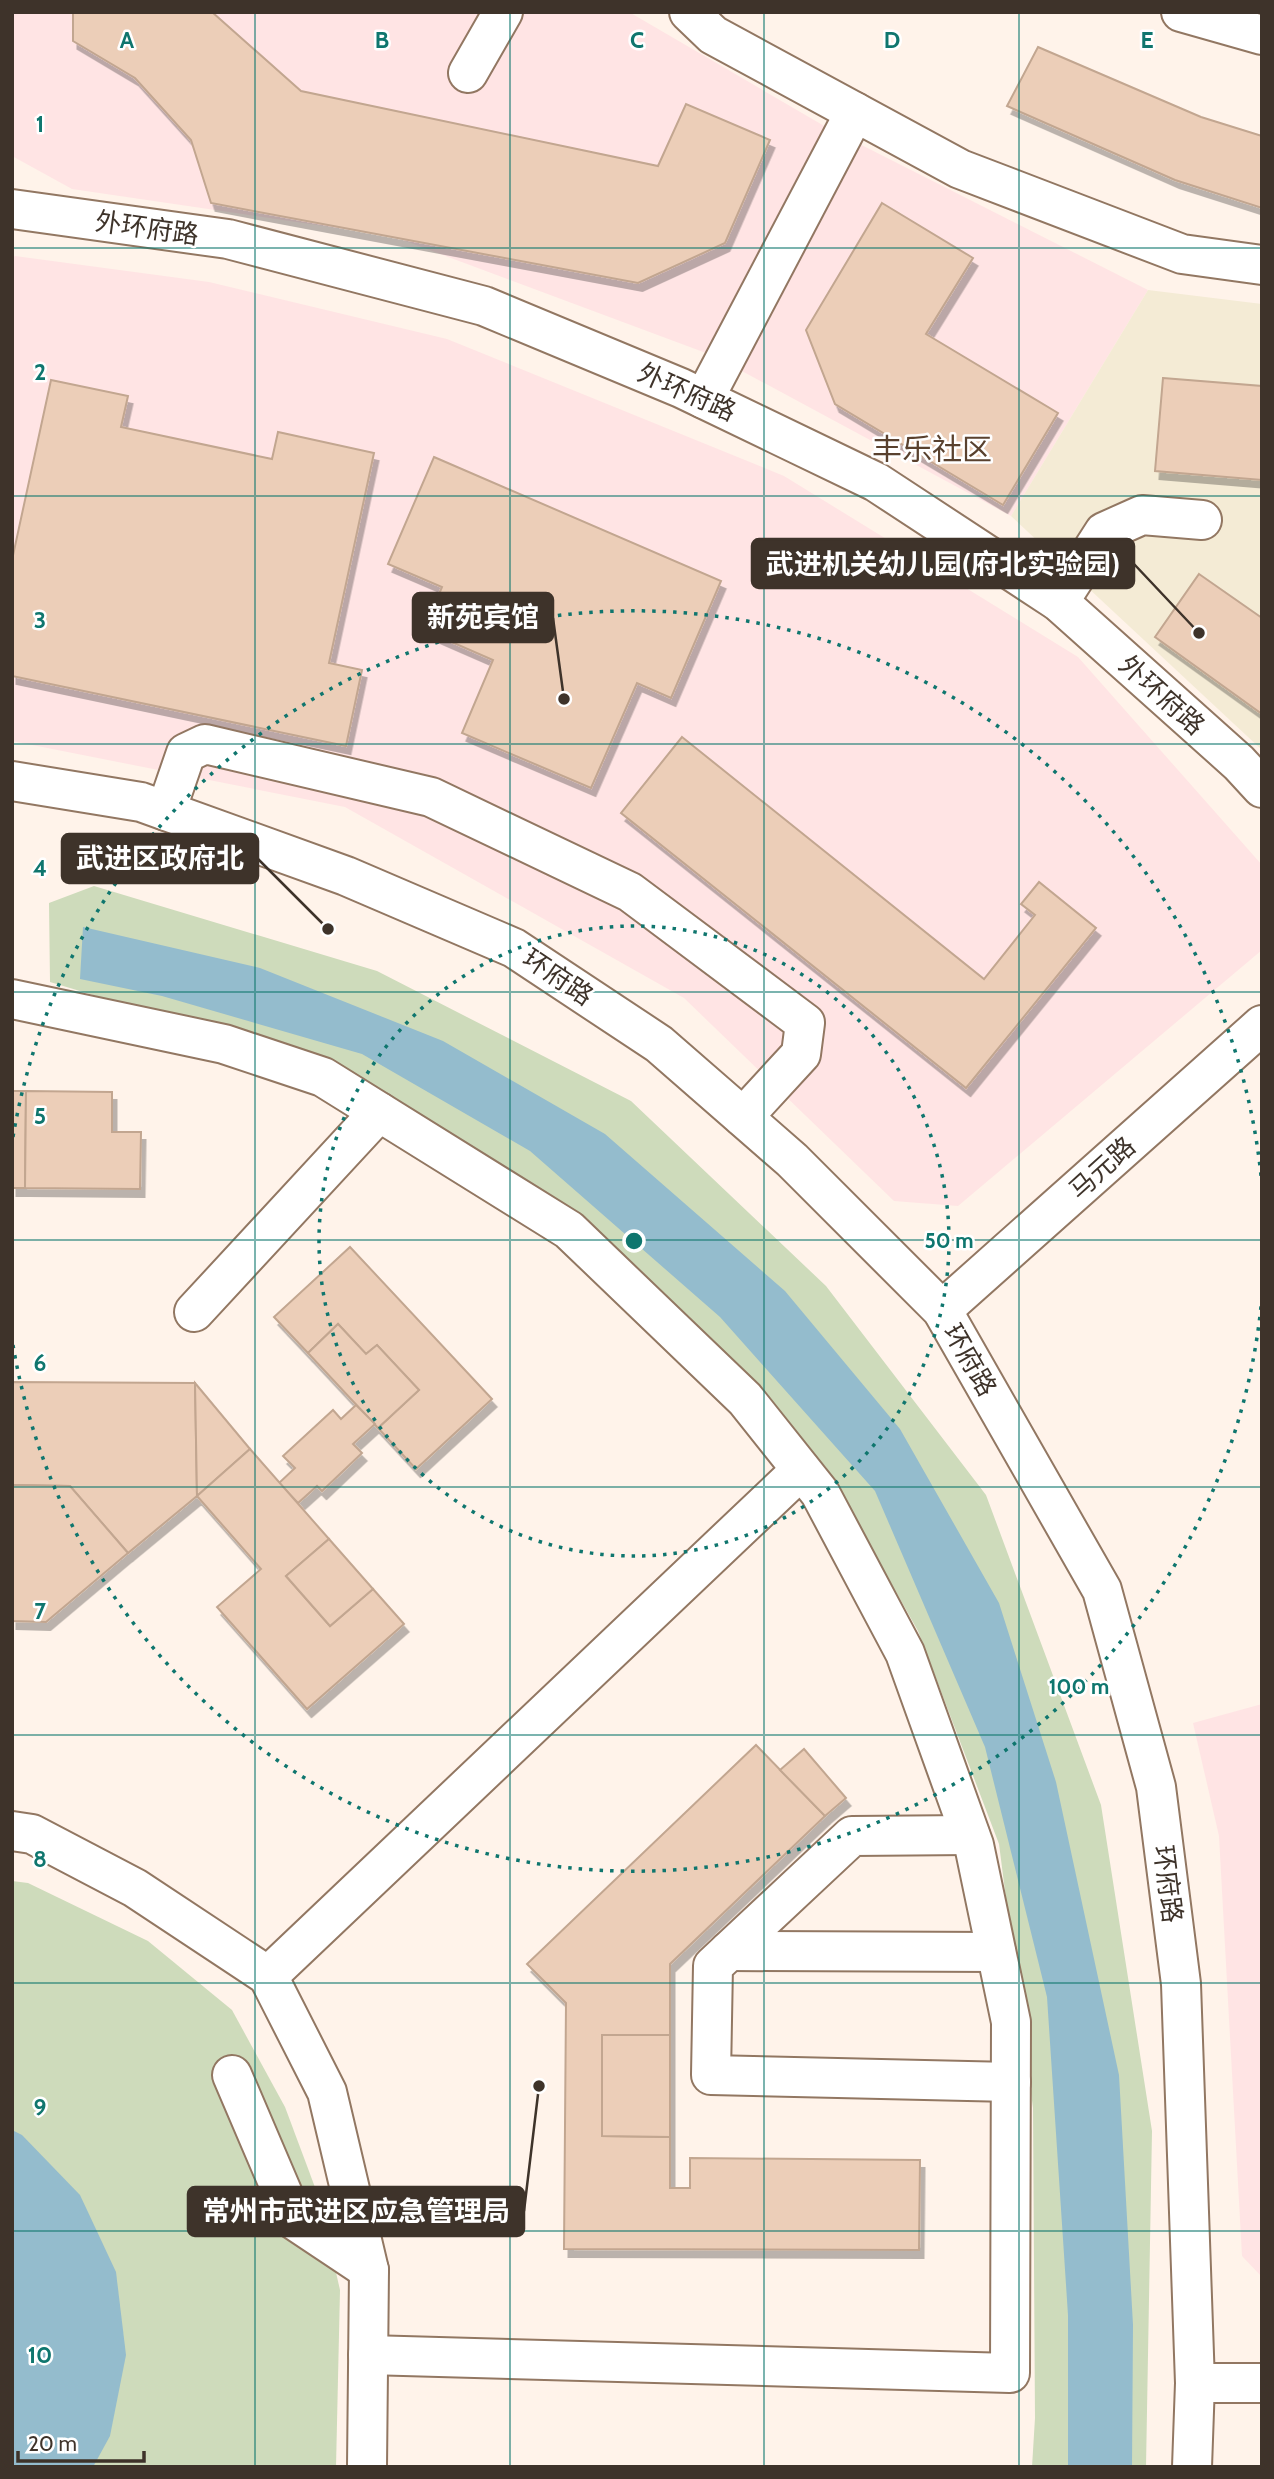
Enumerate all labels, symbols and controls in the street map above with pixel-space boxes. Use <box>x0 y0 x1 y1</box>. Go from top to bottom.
text: A <box>120 26 135 54</box>
text: B <box>375 26 389 54</box>
text: C <box>630 26 644 54</box>
text: D <box>884 26 900 54</box>
text: E <box>1140 26 1154 54</box>
text: 1 <box>36 110 44 138</box>
street label: 外环府路 <box>93 205 201 251</box>
street label: 外环府路 <box>633 356 741 428</box>
text: 2 <box>34 358 46 386</box>
district label: 丰乐社区 <box>872 431 992 468</box>
callout: 武进机关幼儿园(府北实验园) <box>752 539 1134 588</box>
text: 武进机关幼儿园(府北实验园) <box>766 547 1120 581</box>
callout: 新苑宾馆 <box>413 593 553 642</box>
text: 新苑宾馆 <box>427 600 539 634</box>
text: 3 <box>34 606 46 634</box>
street label: 外环府路 <box>1113 648 1211 742</box>
callout: 武进区政府北 <box>62 834 258 883</box>
text: 武进区政府北 <box>76 841 244 875</box>
text: 4 <box>33 854 47 882</box>
street label: 环府路 <box>517 942 599 1012</box>
text: 5 <box>34 1102 46 1130</box>
street label: 马元路 <box>1062 1130 1142 1206</box>
text: 50 m <box>924 1228 974 1253</box>
centre of rings <box>622 1229 646 1253</box>
street label: 环府路 <box>937 1318 1003 1402</box>
text: 6 <box>34 1349 46 1377</box>
text: 7 <box>34 1597 46 1625</box>
text: 100 m <box>1049 1674 1109 1699</box>
street label: 环府路 <box>1147 1843 1189 1925</box>
text: 8 <box>33 1845 47 1873</box>
text: 9 <box>34 2093 46 2121</box>
callout: 常州市武进区应急管理局 <box>188 2187 524 2236</box>
text: 常州市武进区应急管理局 <box>202 2194 510 2228</box>
text: 10 <box>28 2341 52 2369</box>
scale bar <box>18 2420 144 2464</box>
text: 20 m <box>28 2431 77 2456</box>

